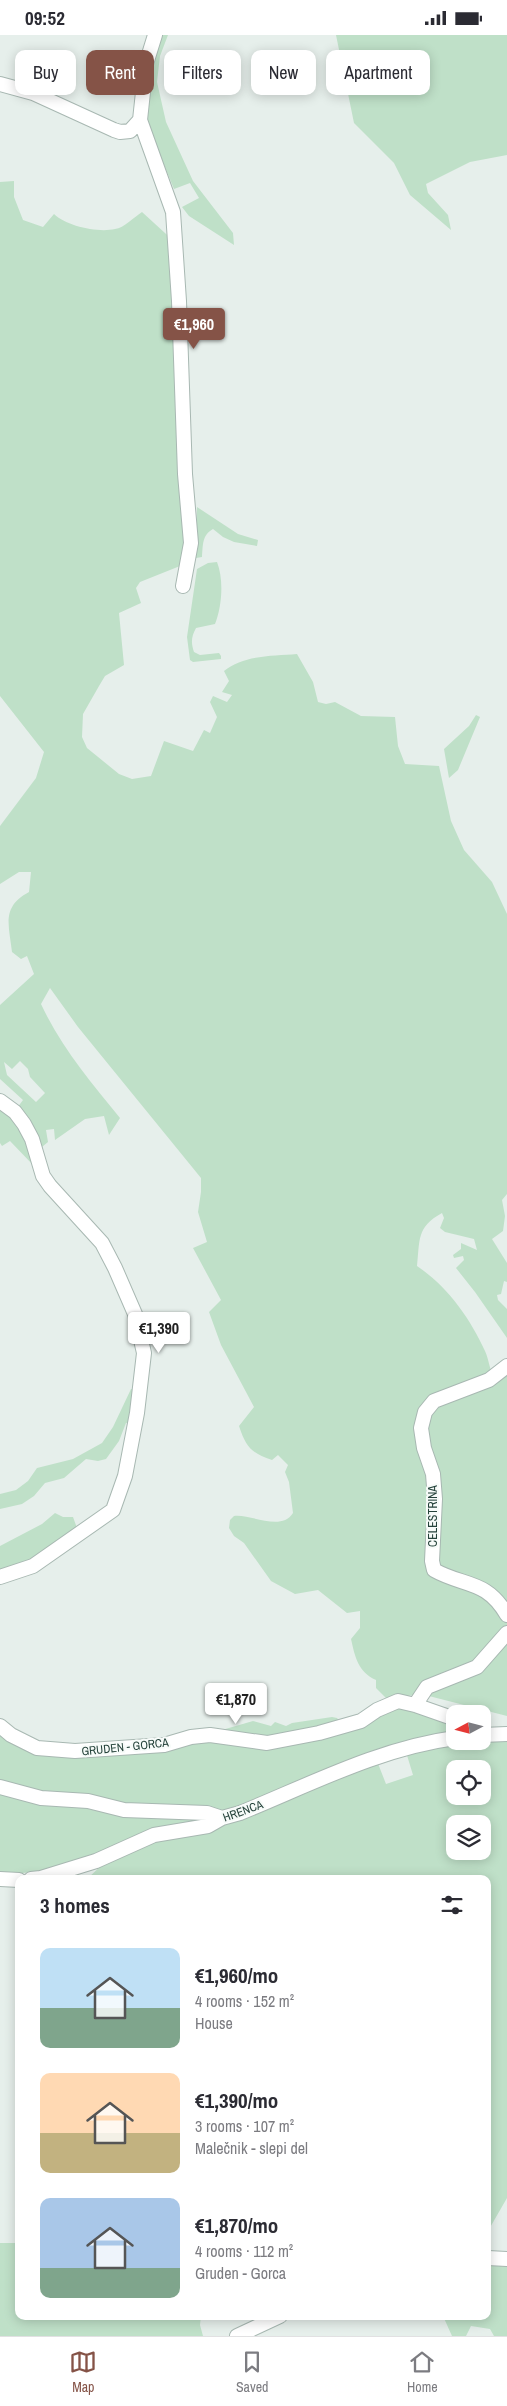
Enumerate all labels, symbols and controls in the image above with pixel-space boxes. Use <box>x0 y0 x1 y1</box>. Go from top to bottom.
text: 09:52 <box>25 5 65 31</box>
chip: Buy <box>15 50 76 95</box>
chip: Rent <box>86 50 154 95</box>
chip: Filters <box>164 50 241 95</box>
chip: New <box>251 50 316 95</box>
chip: Apartment <box>326 50 430 95</box>
pin: €1,960 <box>153 307 235 350</box>
text: €1,960 <box>174 313 214 335</box>
pin: €1,390 <box>118 1311 200 1354</box>
text: €1,390 <box>139 1317 179 1339</box>
street label: CELESTRINA <box>425 1485 441 1547</box>
pin: €1,870 <box>195 1683 277 1725</box>
text: €1,870 <box>216 1688 256 1710</box>
north arrow <box>446 1705 491 1750</box>
map controls <box>446 1705 491 1860</box>
street label: GRUDEN - GORCA <box>81 1734 170 1760</box>
button: locate <box>446 1760 491 1805</box>
street label: HRENCA <box>221 1796 266 1826</box>
button: layers <box>446 1815 491 1860</box>
text: 3 homes <box>40 1891 110 1920</box>
icon: filters <box>438 1891 466 1919</box>
text: €1,960/mo <box>195 1961 278 1990</box>
icon: home <box>80 1968 140 2028</box>
text: 4 rooms · 152 m² <box>195 1990 294 2012</box>
text: House <box>195 2012 233 2034</box>
text: €1,390/mo <box>195 2086 278 2115</box>
icon: home <box>80 2093 140 2153</box>
text: 3 rooms · 107 m² <box>195 2115 294 2137</box>
text: Malečnik - slepi del <box>195 2137 308 2159</box>
text: €1,870/mo <box>195 2211 278 2240</box>
icon: home <box>80 2218 140 2278</box>
text: 4 rooms · 112 m² <box>195 2240 293 2262</box>
text: Gruden - Gorca <box>195 2262 286 2284</box>
tab: Map <box>69 2348 97 2396</box>
tab: Saved <box>236 2348 268 2396</box>
tab: Home <box>407 2348 438 2396</box>

